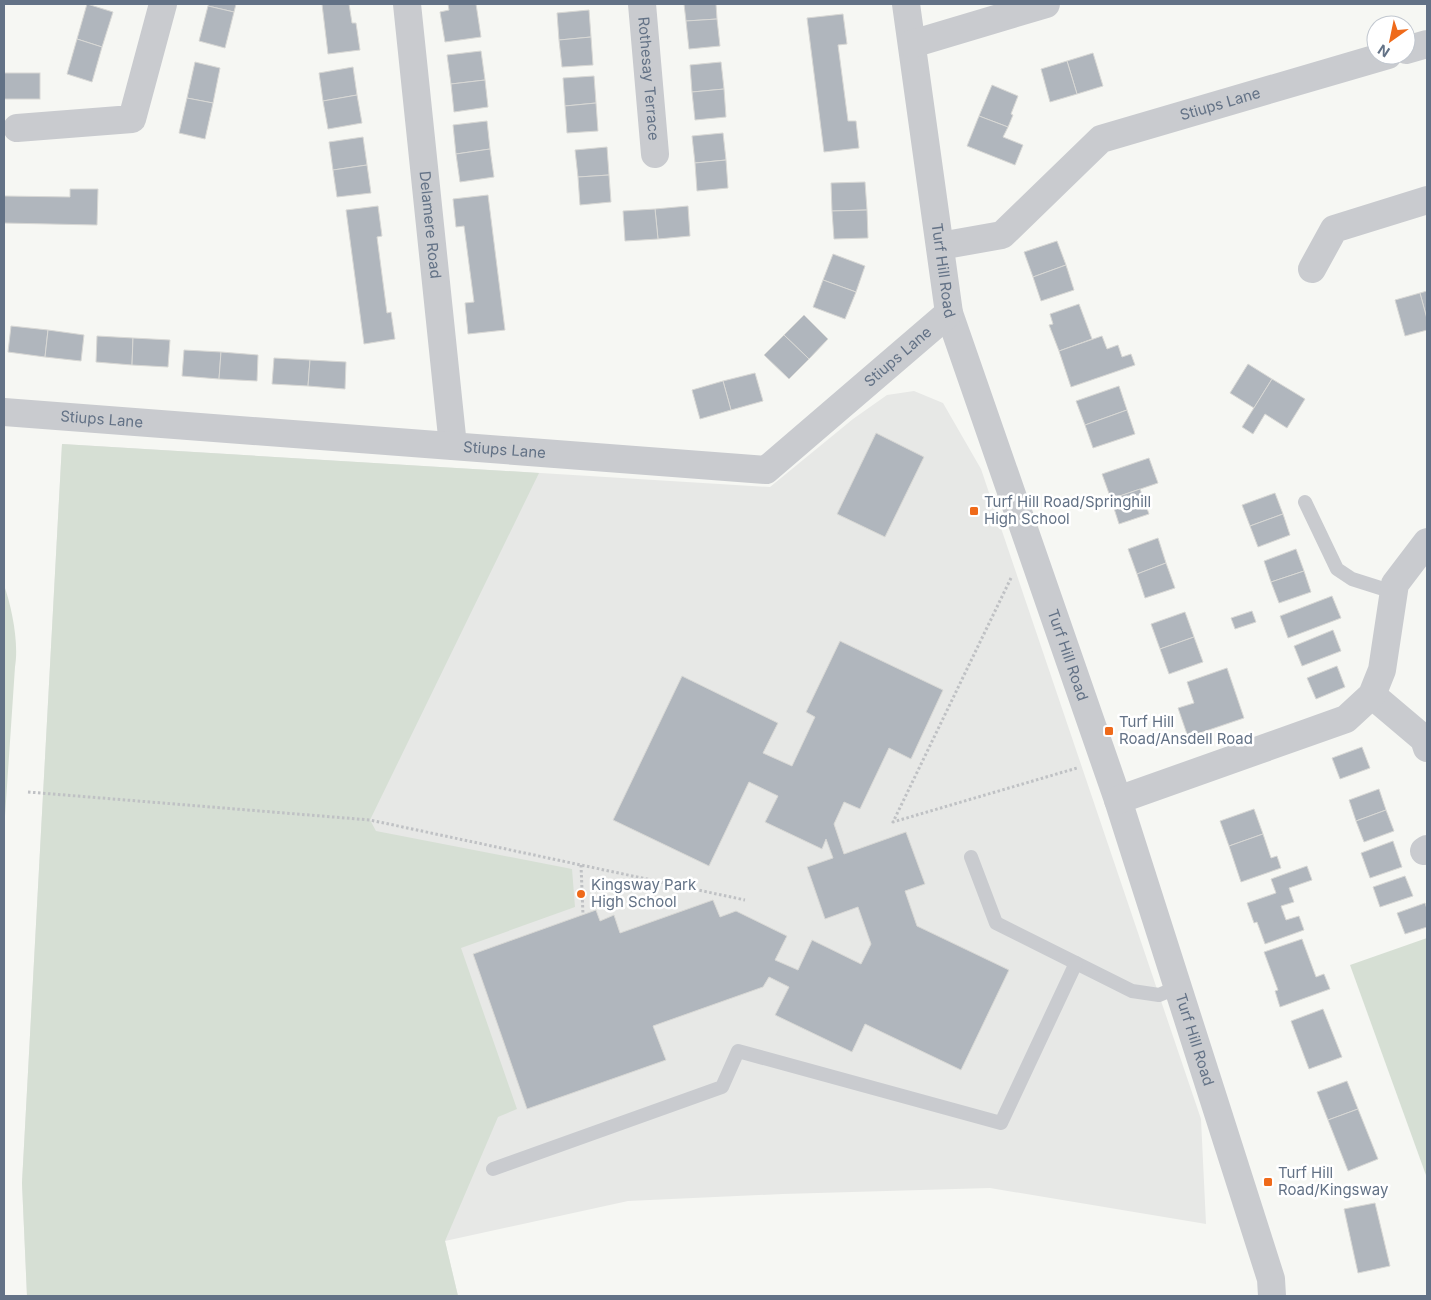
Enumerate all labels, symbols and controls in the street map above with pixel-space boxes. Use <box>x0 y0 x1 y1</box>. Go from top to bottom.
north arrow <box>1366 15 1416 65</box>
street label: Rothesay Terrace <box>634 16 664 141</box>
text: N <box>1375 41 1393 61</box>
street label: Stiups Lane <box>1178 83 1262 124</box>
street label: Delamere Road <box>415 170 446 280</box>
street label: Turf Hill Road <box>928 222 960 321</box>
street label: Stiups Lane <box>860 322 935 391</box>
street label: Stiups Lane <box>60 406 144 432</box>
street label: Stiups Lane <box>463 437 547 462</box>
place label: Turf Hill Road/Springhill High School <box>984 492 1151 528</box>
marker: Turf Hill Road/Springhill High School <box>968 505 980 517</box>
street label: Turf Hill Road <box>1044 607 1093 703</box>
place label: Turf Hill Road/Ansdell Road <box>1119 712 1253 748</box>
marker: Turf Hill Road/Ansdell Road <box>1103 725 1115 737</box>
place label: Kingsway Park High School <box>591 875 697 911</box>
marker: Kingsway Park High School <box>575 888 587 900</box>
street label: Turf Hill Road <box>1171 991 1219 1088</box>
place label: Turf Hill Road/Kingsway <box>1278 1163 1389 1199</box>
marker: Turf Hill Road/Kingsway <box>1262 1176 1274 1188</box>

